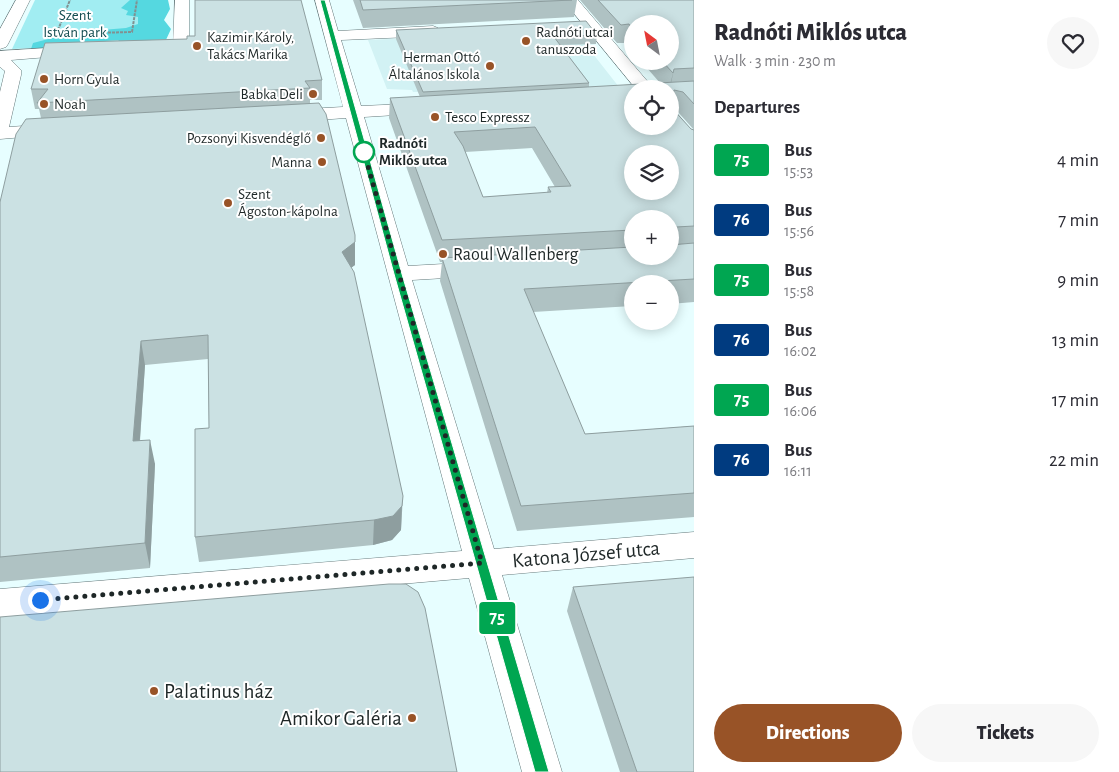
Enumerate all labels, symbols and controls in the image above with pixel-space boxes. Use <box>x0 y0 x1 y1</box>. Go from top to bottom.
park label: Szent István park <box>43 8 107 40</box>
north arrow <box>624 15 679 70</box>
map controls <box>624 15 679 330</box>
button: heart <box>1047 17 1099 69</box>
text: Radnóti Miklós utca <box>714 21 907 45</box>
place label: Radnóti utcai tanuszoda <box>536 25 613 57</box>
place label: Kazimir Károly, Takács Marika <box>207 30 294 62</box>
marker: Radnóti utcai tanuszoda <box>520 35 532 47</box>
marker: Kazimir Károly, Takács Marika <box>191 40 203 52</box>
place label: Herman Ottó Általános Iskola <box>388 50 480 82</box>
text: Walk · 3 min · 230 m <box>714 53 836 69</box>
marker: Herman Ottó Általános Iskola <box>484 60 496 72</box>
place label: Horn Gyula <box>54 72 120 87</box>
marker: Horn Gyula <box>38 73 50 85</box>
button: locate <box>624 80 679 135</box>
place label: Babka Deli <box>240 87 303 102</box>
marker: Babka Deli <box>307 88 319 100</box>
place label: Noah <box>54 97 86 112</box>
marker: Noah <box>38 98 50 110</box>
text: Departures <box>714 98 800 117</box>
place label: Tesco Expressz <box>445 110 530 125</box>
marker: Tesco Expressz <box>429 111 441 123</box>
place label: Pozsonyi Kisvendéglő <box>187 131 311 146</box>
marker: Pozsonyi Kisvendéglő <box>315 132 327 144</box>
place label: Radnóti Miklós utca <box>379 136 447 168</box>
marker: Radnóti Miklós utca <box>353 141 375 163</box>
text: Bus <box>784 141 812 160</box>
button: layers <box>624 145 679 200</box>
text: 75 <box>734 151 749 169</box>
text: 4 min <box>1057 151 1099 170</box>
place label: Manna <box>271 155 312 170</box>
marker: Manna <box>316 156 328 168</box>
text: 15:53 <box>784 163 813 179</box>
place label: Szent Ágoston-kápolna <box>238 187 338 219</box>
marker: Szent Ágoston-kápolna <box>222 197 234 209</box>
text: Bus <box>784 201 812 220</box>
button: + <box>624 210 679 265</box>
text: 76 <box>733 211 750 229</box>
text: 7 min <box>1058 211 1099 230</box>
text: 15:56 <box>784 223 814 239</box>
place label: Raoul Wallenberg <box>453 246 579 264</box>
marker: Raoul Wallenberg <box>437 248 449 260</box>
text: Bus <box>784 261 812 280</box>
text: 75 <box>734 271 749 289</box>
text: 9 min <box>1057 271 1099 290</box>
button: − <box>624 275 679 330</box>
text: 15:58 <box>784 283 814 299</box>
text: Bus <box>784 321 812 340</box>
text: 76 <box>733 331 750 349</box>
text: 13 min <box>1052 331 1099 350</box>
text: 16:02 <box>784 343 816 359</box>
text: Bus <box>784 381 812 400</box>
text: 75 <box>734 391 749 409</box>
text: 17 min <box>1052 391 1099 410</box>
text: 16:06 <box>784 403 817 419</box>
text: Bus <box>784 441 812 460</box>
text: 76 <box>733 451 750 469</box>
text: 22 min <box>1049 451 1099 470</box>
text: 16:11 <box>784 463 812 479</box>
street label: Katona József utca <box>511 538 661 571</box>
your location <box>28 588 53 613</box>
line badge: 75 <box>474 602 520 634</box>
text: 75 <box>489 609 505 627</box>
place label: Palatinus ház <box>164 681 273 702</box>
marker: Palatinus ház <box>148 685 160 697</box>
button: Directions <box>714 704 902 762</box>
button: Tickets <box>912 704 1099 762</box>
place label: Amikor Galéria <box>280 708 402 729</box>
marker: Amikor Galéria <box>406 712 418 724</box>

